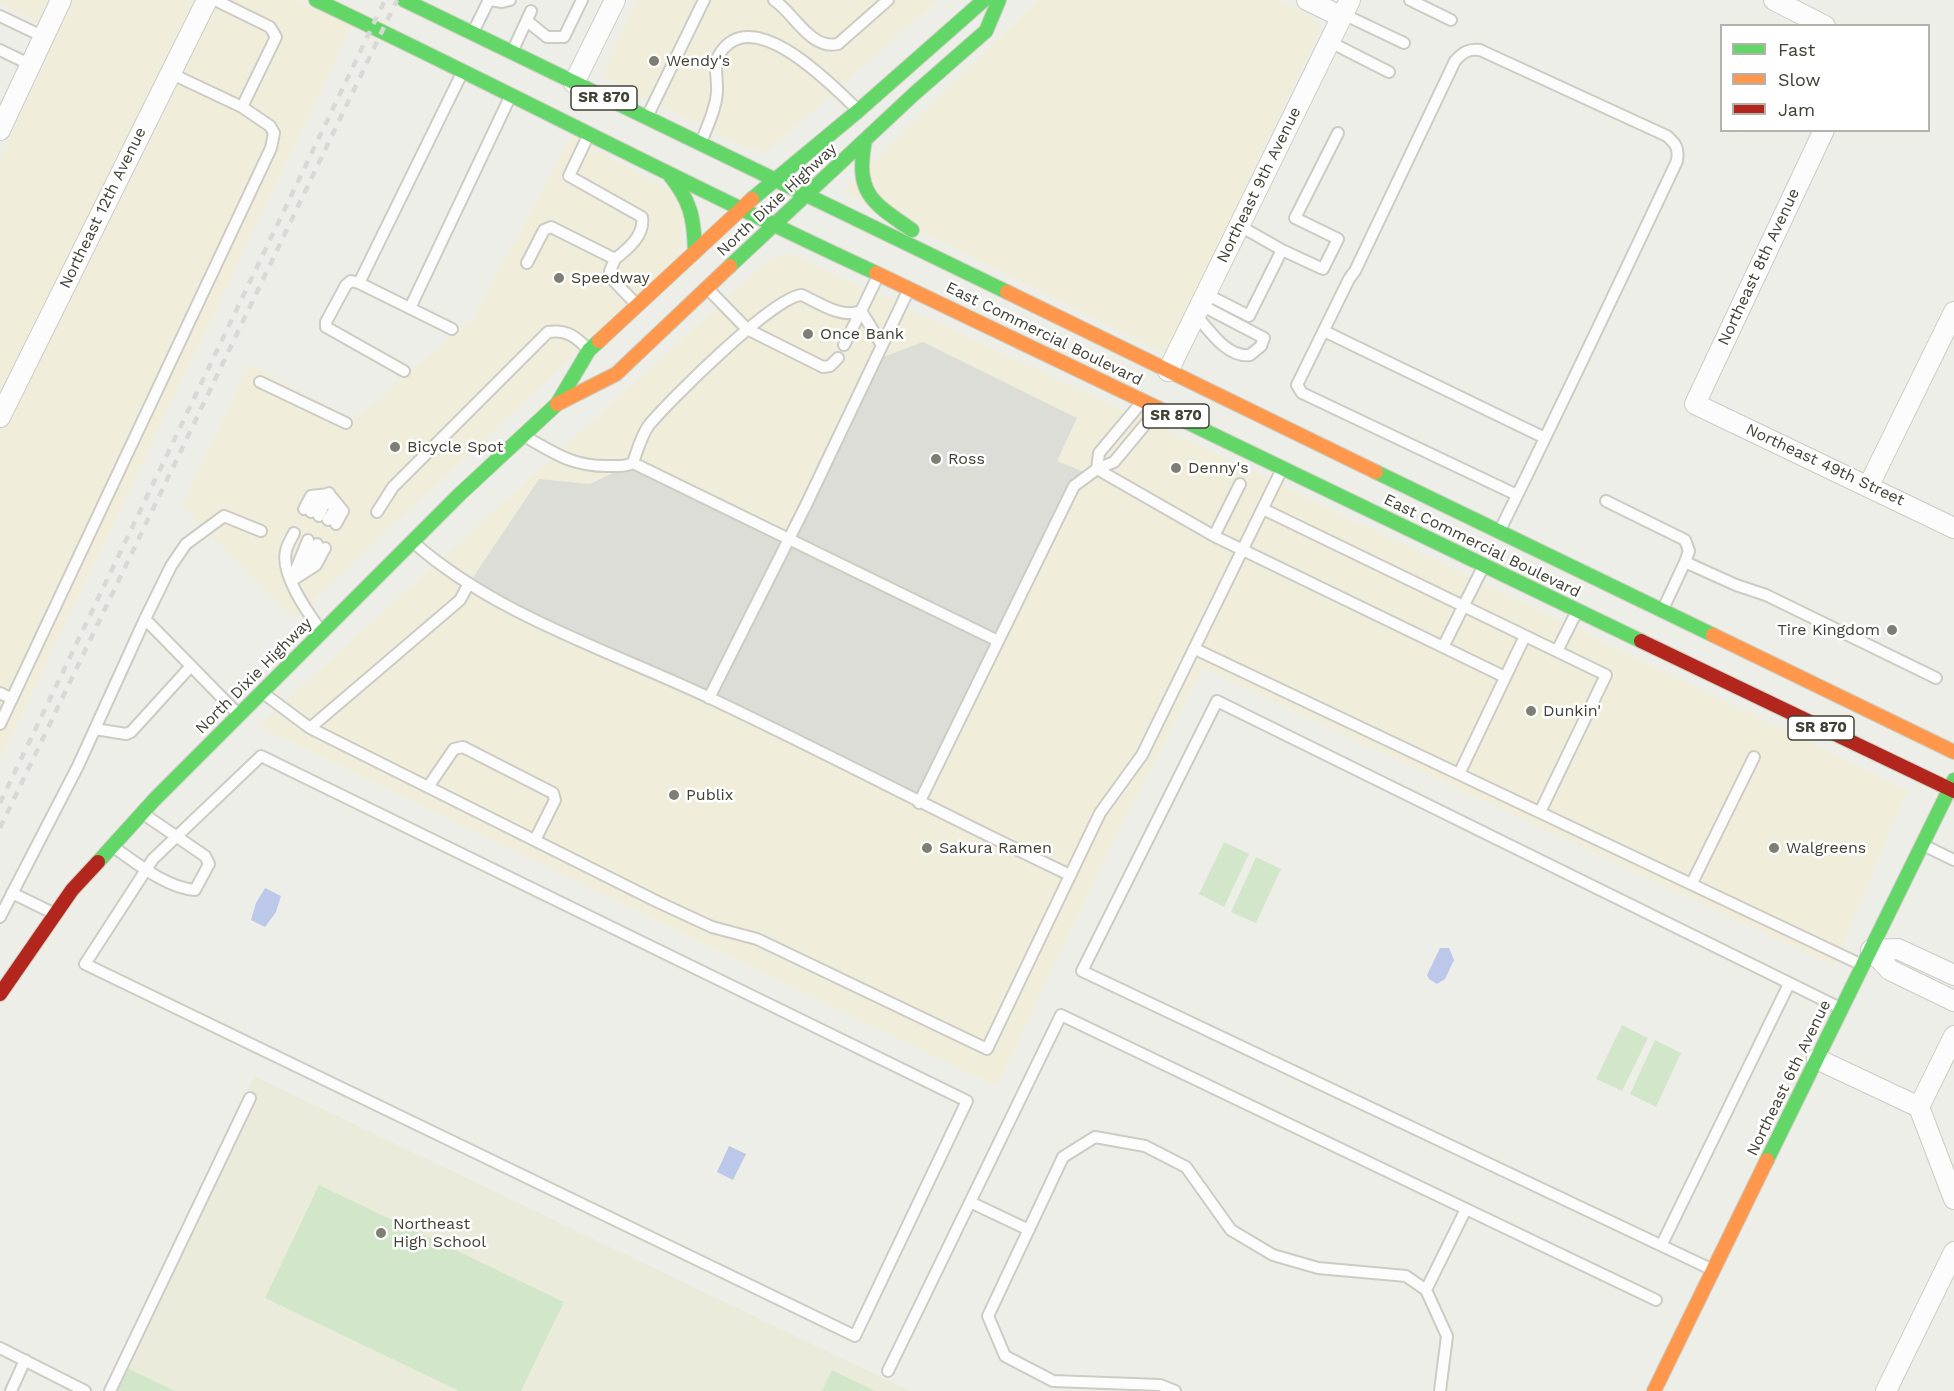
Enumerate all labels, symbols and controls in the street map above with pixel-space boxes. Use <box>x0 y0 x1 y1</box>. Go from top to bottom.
legend <box>1720 24 1930 132</box>
text: Fast <box>1778 39 1815 60</box>
place label: Wendy's <box>666 51 730 71</box>
marker: Wendy's <box>647 54 661 68</box>
text: Slow <box>1778 69 1821 90</box>
road number: SR 870 <box>571 86 637 110</box>
text: Jam <box>1778 99 1815 120</box>
street label: Northeast 9th Avenue <box>1213 104 1305 266</box>
street label: Northeast 12th Avenue <box>56 124 150 292</box>
street label: North Dixie Highway <box>713 139 841 261</box>
street label: Northeast 8th Avenue <box>1714 185 1804 349</box>
place label: Speedway <box>571 268 650 288</box>
marker: Speedway <box>552 271 566 285</box>
street label: East Commercial Boulevard <box>943 278 1145 390</box>
place label: Once Bank <box>820 324 904 344</box>
marker: Once Bank <box>801 327 815 341</box>
road number: SR 870 <box>1143 404 1209 428</box>
street label: Northeast 49th Street <box>1743 420 1907 510</box>
place label: Bicycle Spot <box>407 437 504 457</box>
marker: Bicycle Spot <box>388 440 402 454</box>
place label: Ross <box>948 449 985 469</box>
marker: Ross <box>929 452 943 466</box>
place label: Denny's <box>1188 458 1249 478</box>
marker: Denny's <box>1169 461 1183 475</box>
street label: East Commercial Boulevard <box>1381 490 1583 602</box>
street label: North Dixie Highway <box>192 614 316 738</box>
place label: Tire Kingdom <box>1777 620 1880 640</box>
marker: Tire Kingdom <box>1885 623 1899 637</box>
place label: Dunkin' <box>1543 701 1601 721</box>
marker: Dunkin' <box>1524 704 1538 718</box>
road number: SR 870 <box>1788 716 1854 740</box>
place label: Publix <box>686 785 733 805</box>
marker: Publix <box>667 788 681 802</box>
place label: Sakura Ramen <box>939 838 1052 858</box>
place label: Walgreens <box>1786 838 1866 858</box>
marker: Sakura Ramen <box>920 841 934 855</box>
marker: Walgreens <box>1767 841 1781 855</box>
street label: Northeast 6th Avenue <box>1743 997 1835 1159</box>
place label: Northeast High School <box>393 1214 486 1252</box>
marker: Northeast High School <box>374 1226 388 1240</box>

